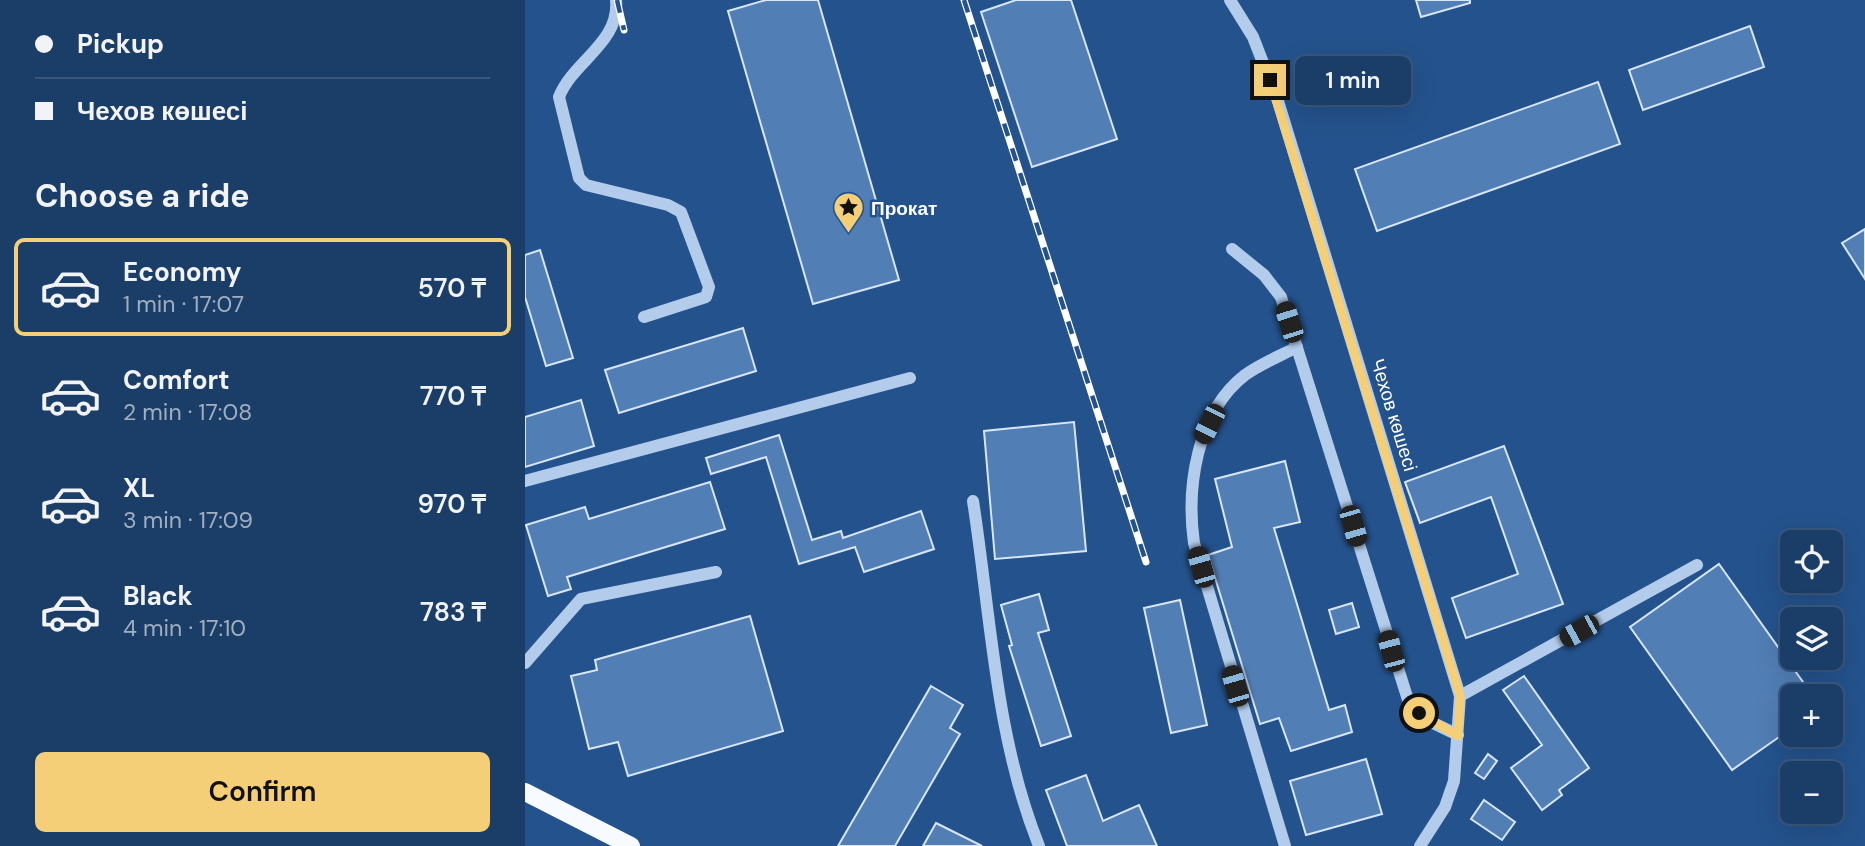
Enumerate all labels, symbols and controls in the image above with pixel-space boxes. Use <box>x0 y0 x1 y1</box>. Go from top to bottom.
text: Pickup <box>77 27 164 61</box>
callout: 1 min <box>1295 56 1410 104</box>
route end <box>1254 64 1286 96</box>
text: 1 min <box>1326 65 1380 95</box>
text: Чехов көшесі <box>77 94 248 128</box>
text: Choose a ride <box>35 175 250 217</box>
place icon: Прокат <box>831 191 865 235</box>
place label: Прокат <box>871 196 937 221</box>
text: Economy <box>123 255 241 289</box>
icon: car <box>39 256 102 319</box>
text: 570 ₸ <box>418 271 486 305</box>
text: 1 min · 17:07 <box>123 289 244 319</box>
car <box>1273 299 1306 345</box>
street label: Чехов көшесі <box>1365 356 1423 474</box>
text: Comfort <box>123 363 229 397</box>
icon: car <box>39 364 102 427</box>
text: 770 ₸ <box>420 379 486 413</box>
text: 2 min · 17:08 <box>123 397 252 427</box>
car <box>1191 401 1228 447</box>
text: XL <box>123 471 155 505</box>
icon: car <box>39 472 102 535</box>
text: 970 ₸ <box>418 487 486 521</box>
car <box>1338 503 1369 549</box>
text: 3 min · 17:09 <box>123 505 253 535</box>
map controls <box>1780 530 1843 824</box>
button: locate <box>1780 530 1843 593</box>
car <box>1186 544 1217 590</box>
text: Black <box>123 579 193 613</box>
icon: car <box>39 580 102 643</box>
text: 783 ₸ <box>420 595 486 629</box>
button: layers <box>1780 607 1843 670</box>
car <box>1556 612 1603 650</box>
text: 4 min · 17:10 <box>123 613 246 643</box>
car <box>1376 628 1407 674</box>
car <box>1220 663 1251 709</box>
button: + <box>1780 684 1843 747</box>
route start <box>1403 697 1435 729</box>
button: Confirm <box>35 752 490 832</box>
button: − <box>1780 761 1843 824</box>

